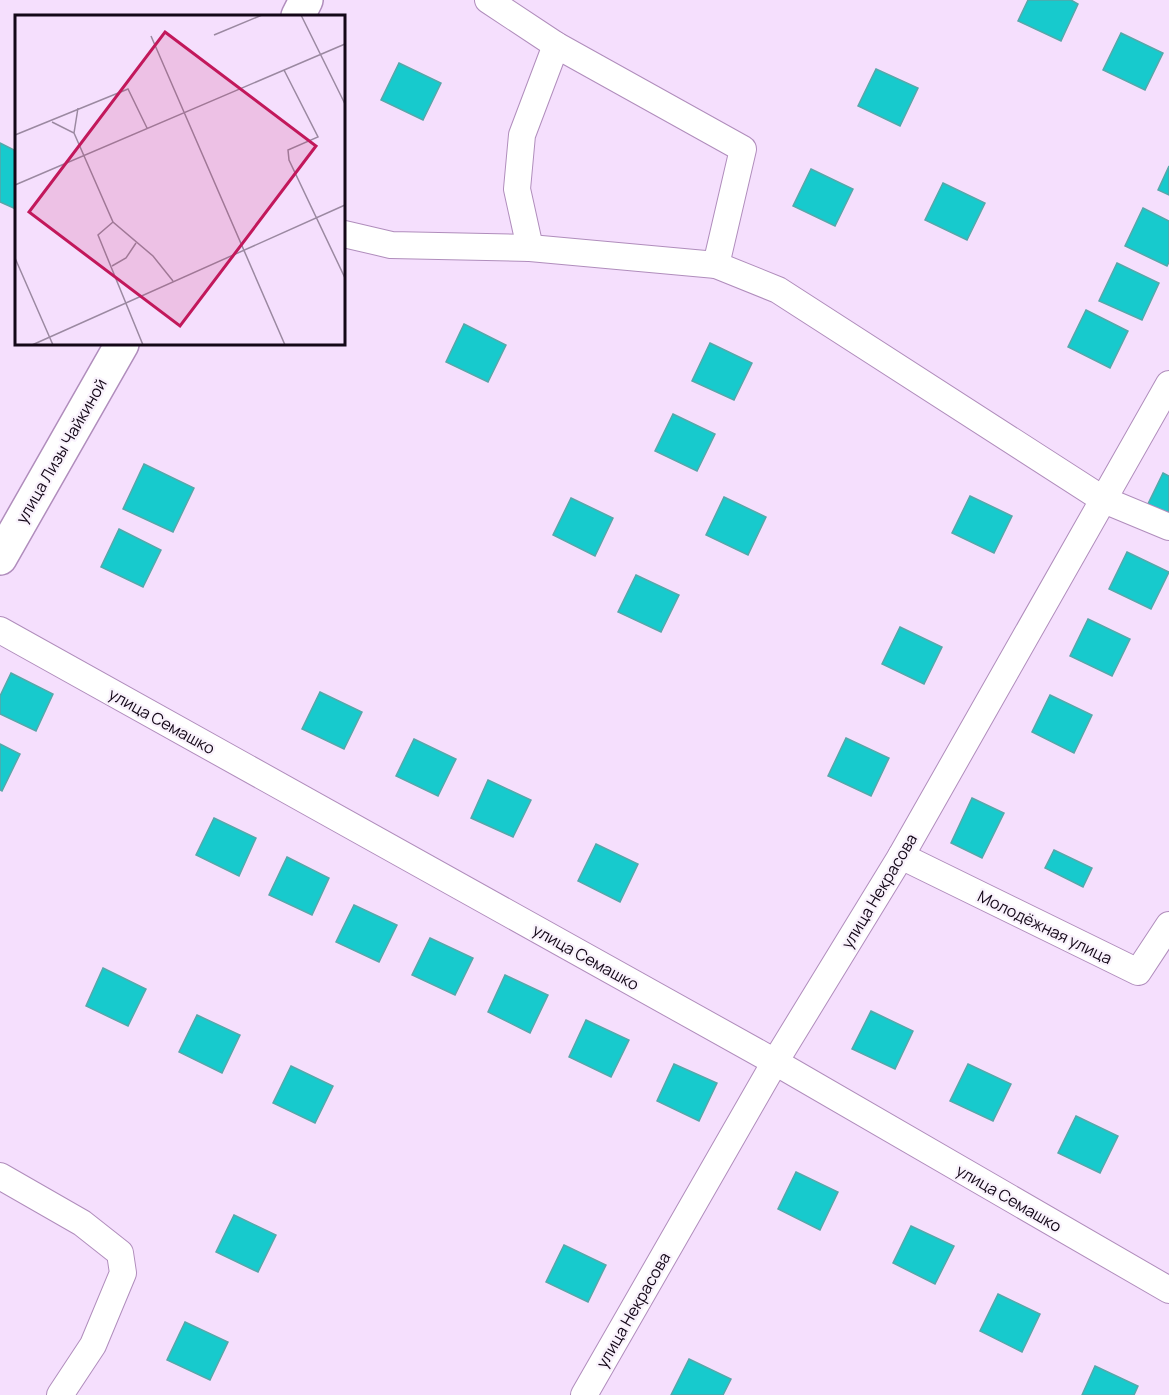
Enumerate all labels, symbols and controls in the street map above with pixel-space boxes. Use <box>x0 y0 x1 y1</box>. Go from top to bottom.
inset map <box>15 15 345 345</box>
street label: улица Лизы Чайкиной <box>10 374 112 528</box>
street label: улица Семашко <box>105 683 219 759</box>
street label: улица Некрасова <box>836 829 922 953</box>
street label: Молодёжная улица <box>974 885 1116 969</box>
street label: улица Семашко <box>529 919 643 995</box>
street label: улица Семашко <box>952 1159 1066 1237</box>
street label: улица Некрасова <box>591 1248 675 1372</box>

